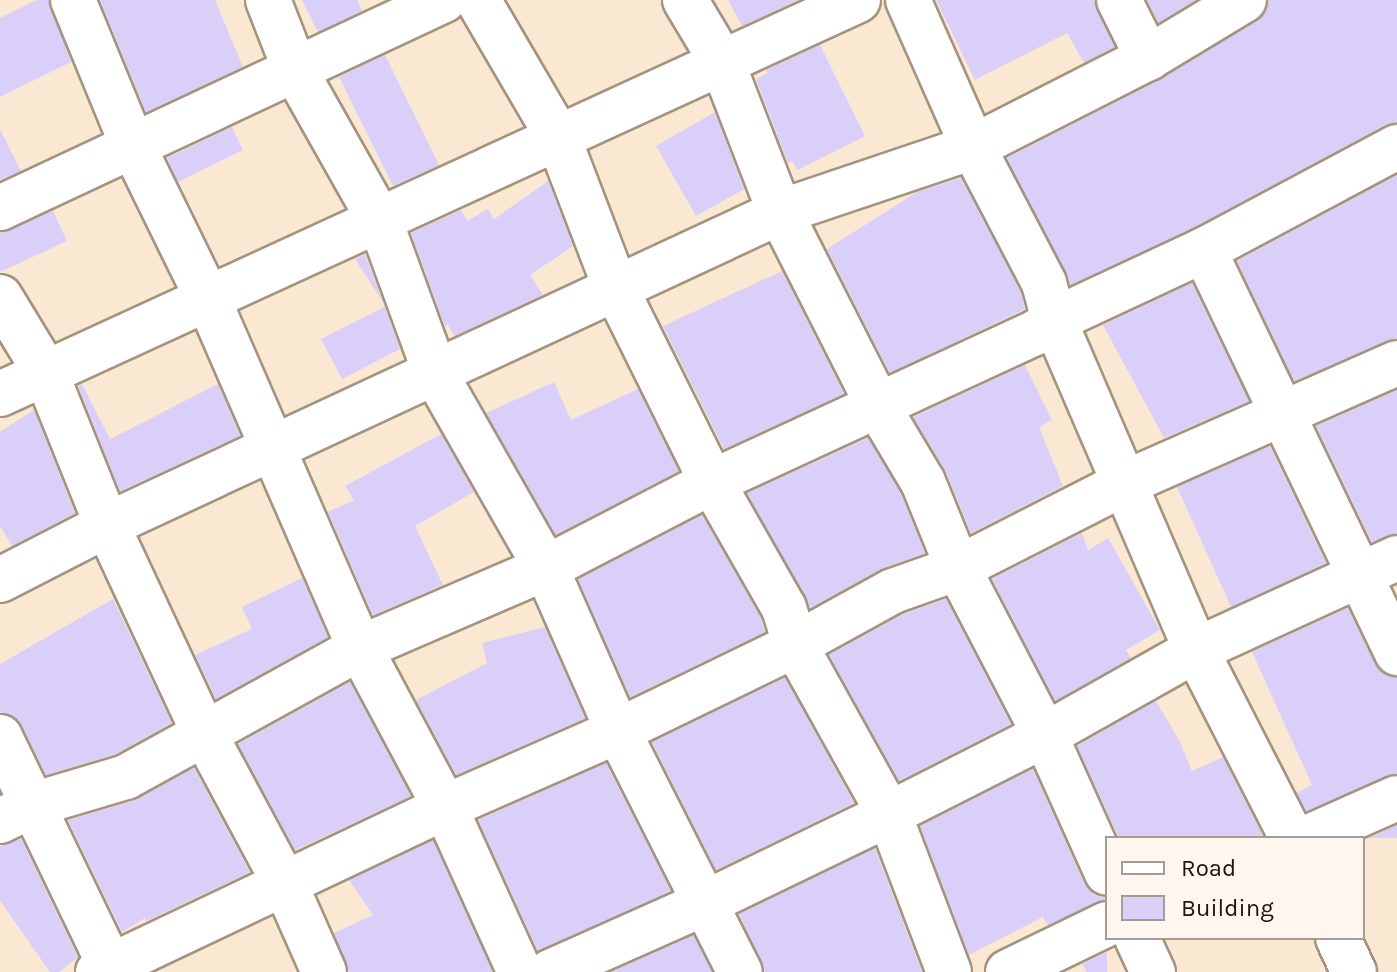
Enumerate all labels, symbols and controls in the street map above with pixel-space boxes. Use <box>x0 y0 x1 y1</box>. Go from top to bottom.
legend <box>1105 836 1365 940</box>
text: Road <box>1181 854 1236 882</box>
text: Building <box>1181 894 1274 922</box>

